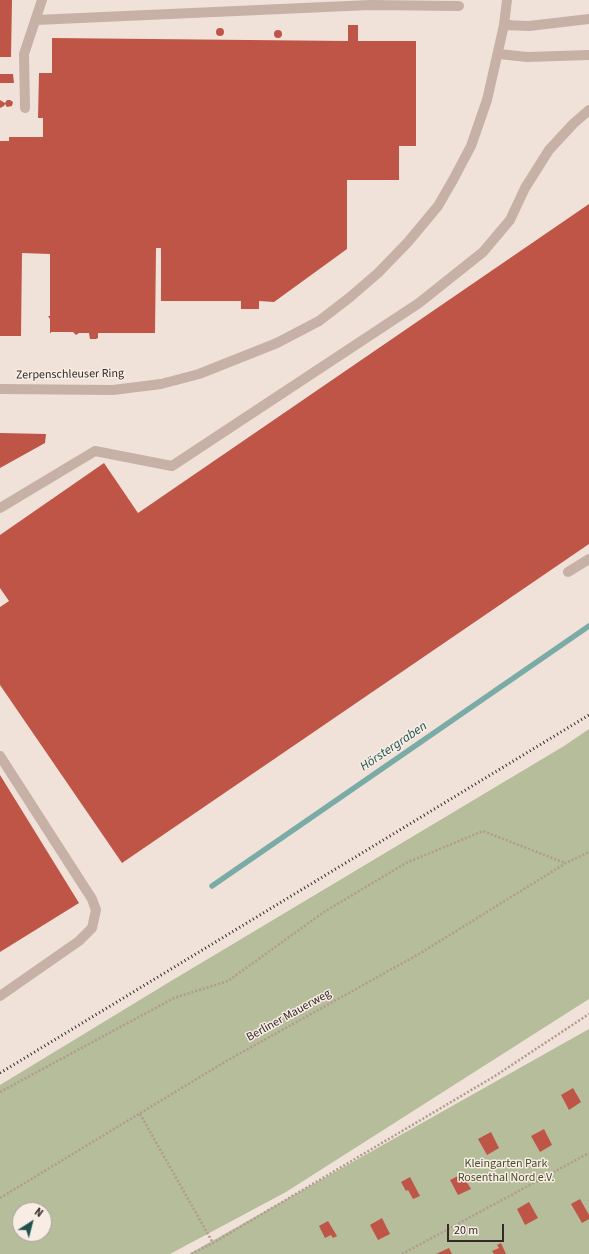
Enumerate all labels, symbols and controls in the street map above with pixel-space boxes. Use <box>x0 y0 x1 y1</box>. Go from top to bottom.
street label: Zerpenschleuser Ring <box>16 367 124 383</box>
water label: Hörstergraben <box>358 719 430 775</box>
street label: Berliner Mauerweg <box>244 987 334 1045</box>
park label: Kleingarten Park Rosenthal Nord e.V. <box>458 1157 554 1185</box>
north arrow <box>12 1202 52 1242</box>
text: N <box>31 1204 46 1221</box>
scale bar <box>449 1216 506 1242</box>
text: 20 m <box>454 1222 478 1239</box>

